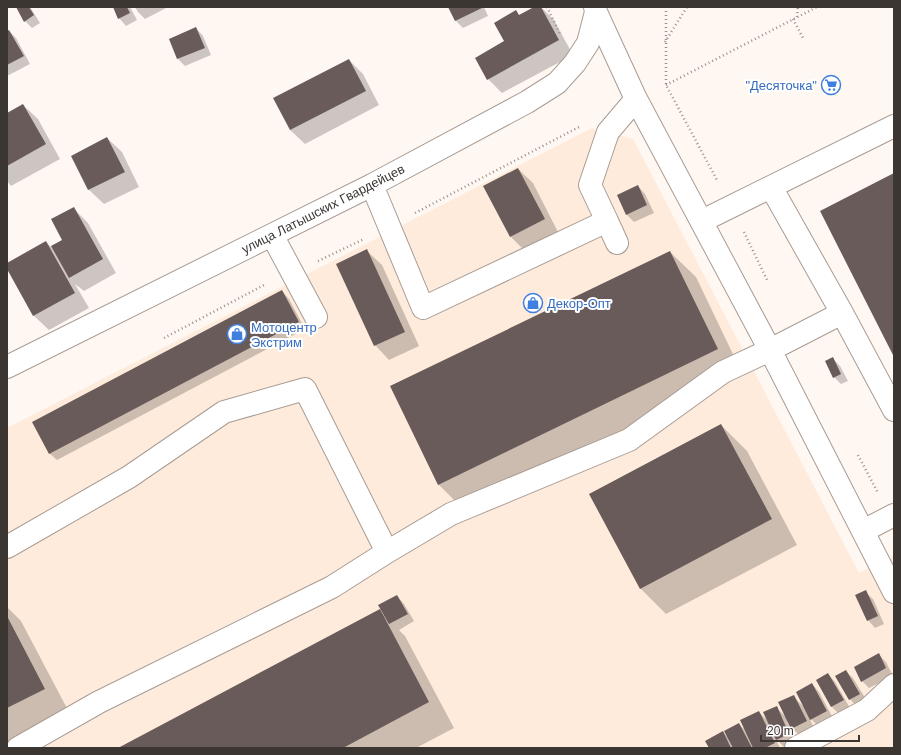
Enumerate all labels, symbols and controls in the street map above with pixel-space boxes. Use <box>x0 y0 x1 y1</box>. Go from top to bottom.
supermarket icon: "Десяточка" <box>820 74 842 96</box>
place label: "Десяточка" <box>745 78 817 93</box>
street label: улица Латышских Гвардейцев <box>239 161 407 257</box>
shop icon: Декор-Опт <box>522 292 544 314</box>
place label: Декор-Опт <box>547 296 611 311</box>
place label: Мотоцентр Экстрим <box>251 320 317 350</box>
shop icon: Мотоцентр Экстрим <box>226 323 248 345</box>
scale bar <box>761 717 859 743</box>
text: 20 m <box>767 724 794 738</box>

